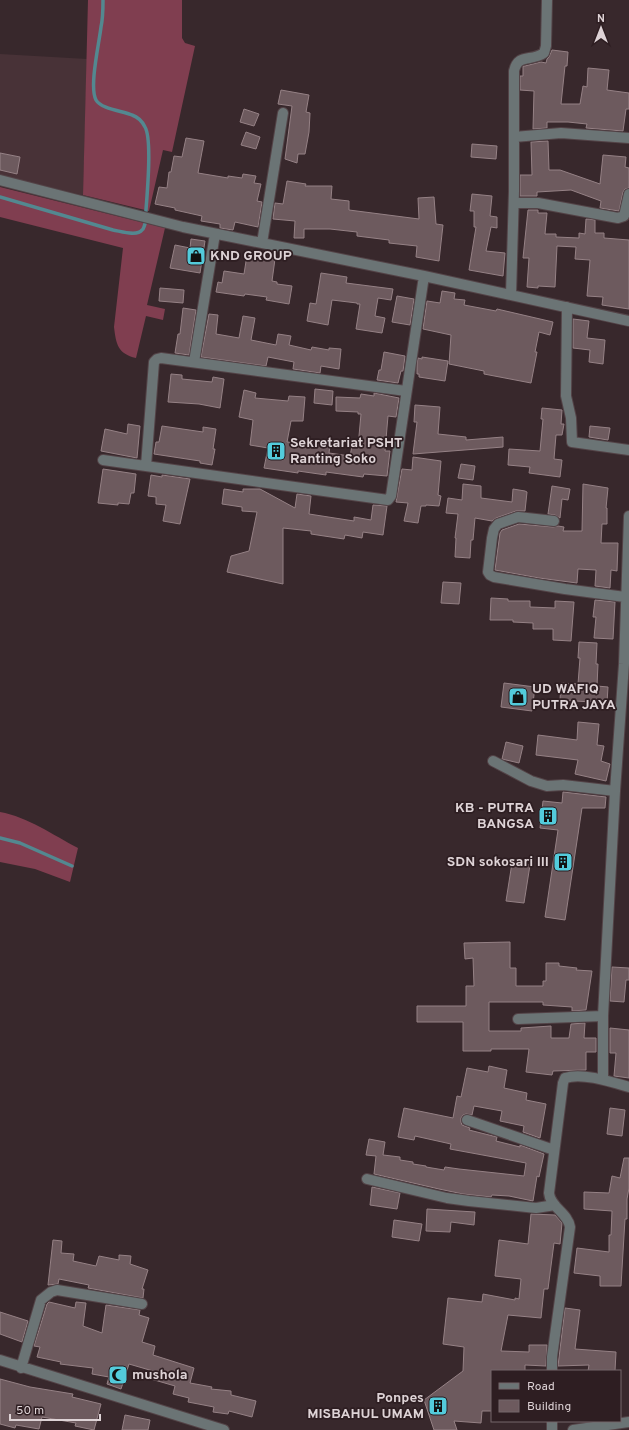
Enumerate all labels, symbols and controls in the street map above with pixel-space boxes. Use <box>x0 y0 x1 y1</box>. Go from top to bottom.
north arrow <box>581 8 621 48</box>
text: N <box>597 12 605 26</box>
shop icon: KND GROUP <box>185 245 207 267</box>
place label: KND GROUP <box>210 248 292 265</box>
place label: Sekretariat PSHT Ranting Soko <box>290 435 403 468</box>
building icon: Sekretariat PSHT Ranting Soko <box>265 440 287 462</box>
place label: UD WAFIQ PUTRA JAYA <box>532 681 616 714</box>
shop icon: UD WAFIQ PUTRA JAYA <box>507 686 529 708</box>
place label: KB - PUTRA BANGSA <box>455 800 534 833</box>
building icon: KB - PUTRA BANGSA <box>537 805 559 827</box>
building icon: SDN sokosari III <box>552 851 574 873</box>
place label: SDN sokosari III <box>447 854 549 871</box>
mosque icon: mushola <box>107 1364 129 1386</box>
place label: mushola <box>132 1367 188 1384</box>
legend <box>491 1370 621 1422</box>
text: Road <box>527 1379 555 1395</box>
place label: Ponpes MISBAHUL UMAM <box>307 1390 424 1423</box>
building icon: Ponpes MISBAHUL UMAM <box>427 1395 449 1417</box>
scale bar <box>10 1396 100 1422</box>
text: Building <box>527 1399 571 1415</box>
text: 50 m <box>16 1403 44 1419</box>

